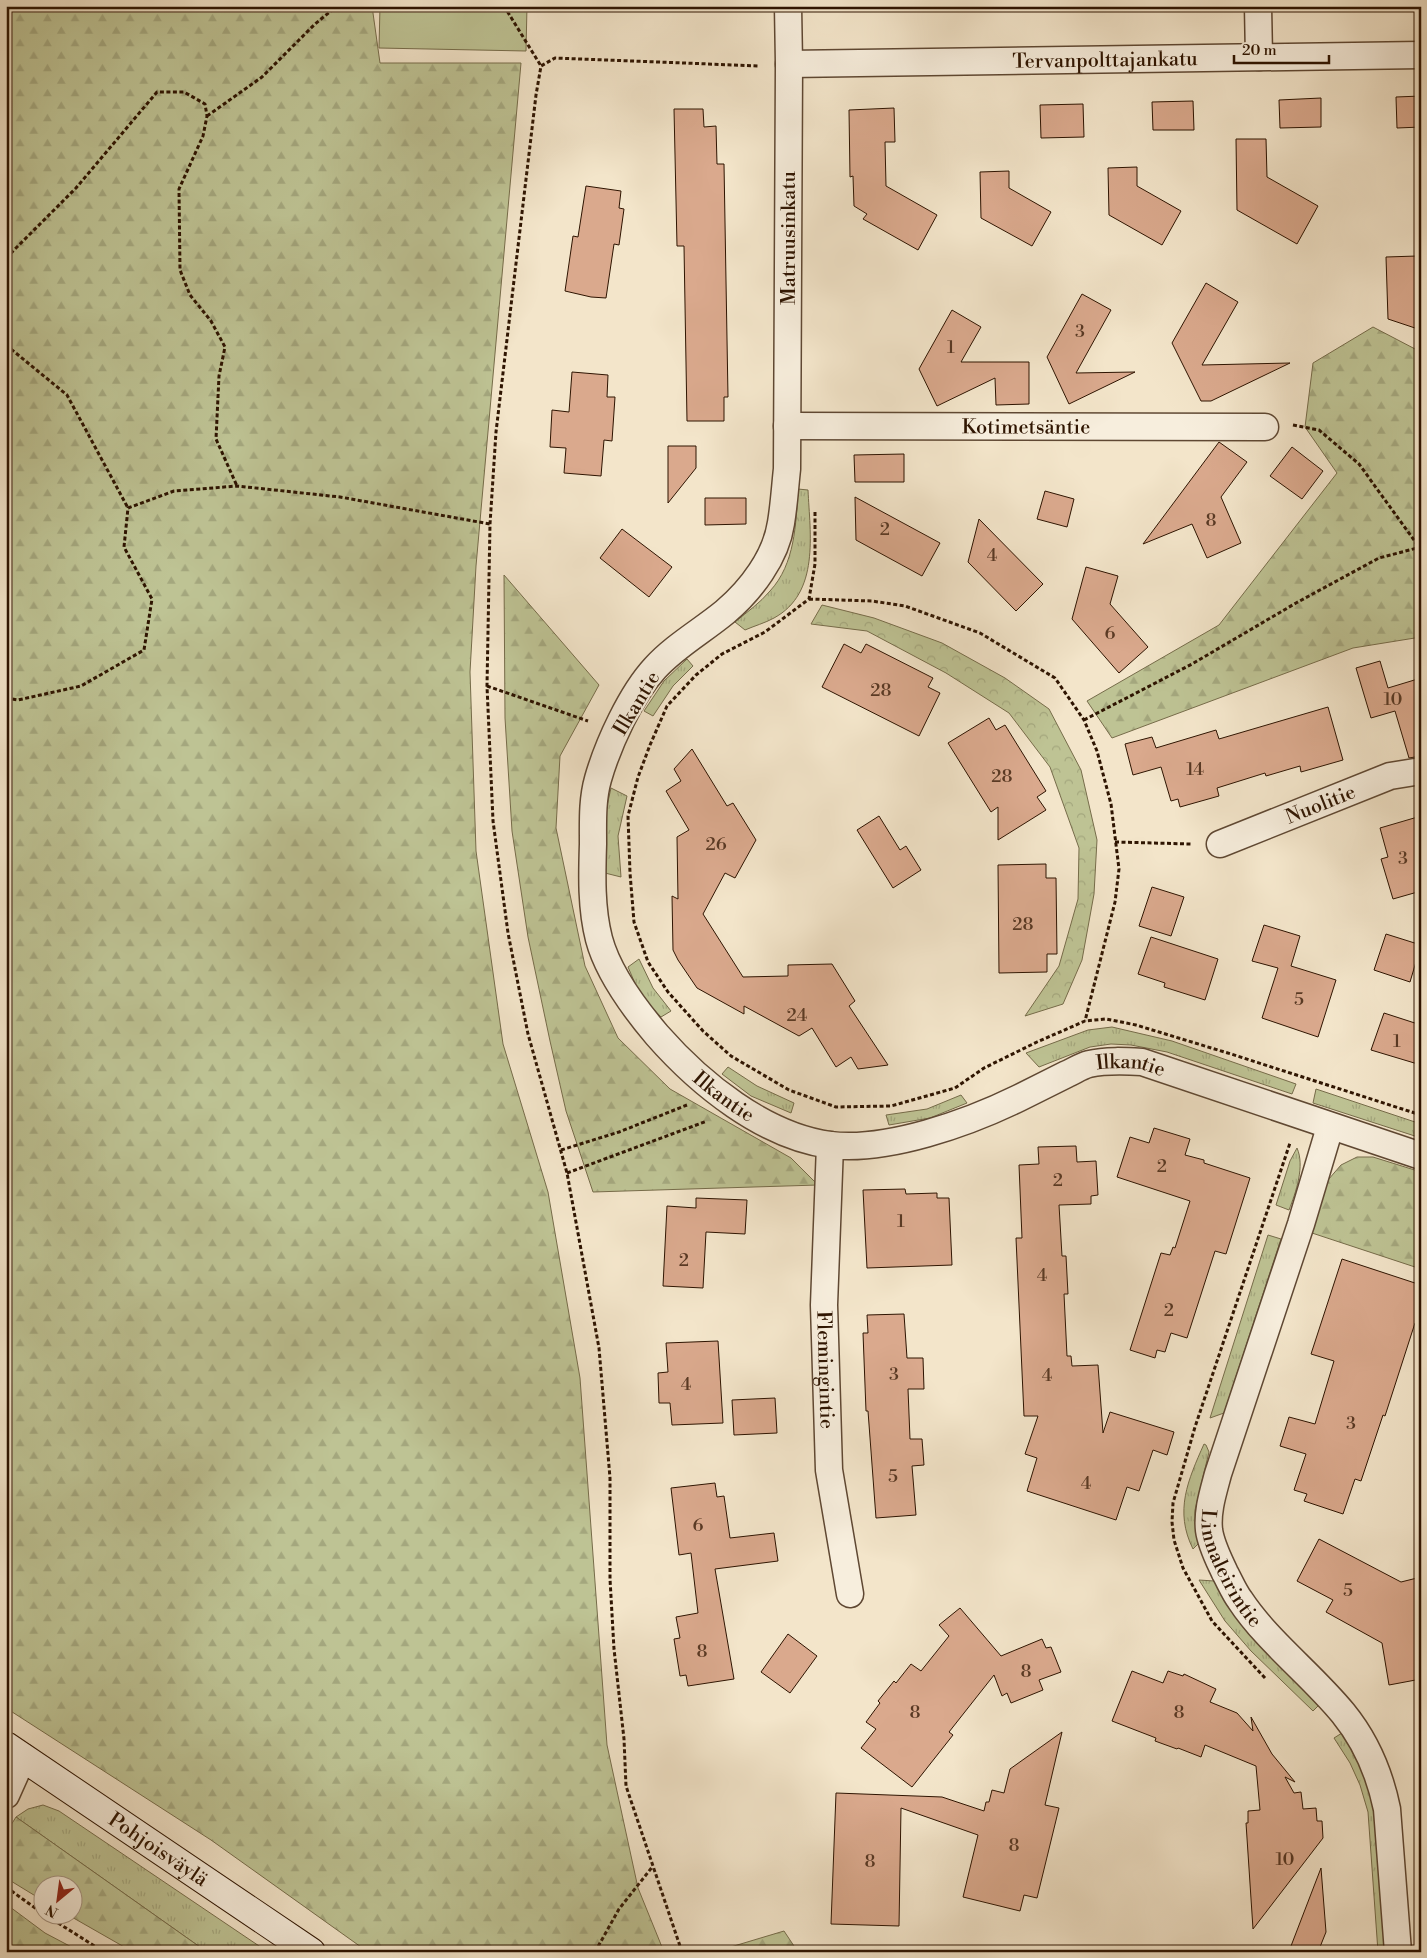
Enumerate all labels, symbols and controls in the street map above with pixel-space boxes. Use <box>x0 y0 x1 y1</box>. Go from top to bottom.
scale bar <box>1234 32 1330 64</box>
text: 20 m <box>1242 41 1277 60</box>
street label: Tervanpolttajankatu <box>1012 47 1198 75</box>
street label: Matruusinkatu <box>777 170 802 305</box>
house number: 3 <box>1075 320 1085 343</box>
house number: 1 <box>947 336 955 359</box>
street label: Kotimetsäntie <box>962 415 1090 441</box>
house number: 8 <box>1205 509 1217 532</box>
house number: 2 <box>880 518 890 541</box>
house number: 4 <box>987 544 998 567</box>
house number: 6 <box>1105 622 1116 645</box>
street label: Ilkantie <box>608 667 666 740</box>
house number: 28 <box>870 679 892 702</box>
house number: 10 <box>1383 688 1403 711</box>
house number: 14 <box>1186 758 1204 781</box>
house number: 28 <box>991 765 1013 788</box>
street label: Nuolitie <box>1282 780 1360 831</box>
house number: 26 <box>705 833 727 856</box>
house number: 3 <box>1398 847 1408 870</box>
house number: 28 <box>1012 913 1034 936</box>
house number: 5 <box>1294 988 1304 1011</box>
house number: 24 <box>786 1004 808 1027</box>
house number: 1 <box>1393 1030 1401 1053</box>
street label: Ilkantie <box>1094 1050 1168 1083</box>
street label: Ilkantie <box>687 1066 759 1128</box>
house number: 2 <box>1157 1155 1167 1178</box>
house number: 2 <box>1053 1169 1063 1192</box>
house number: 1 <box>897 1210 905 1233</box>
house number: 2 <box>679 1249 689 1272</box>
house number: 4 <box>1037 1264 1048 1287</box>
house number: 2 <box>1164 1299 1174 1322</box>
street label: Flemingintie <box>810 1311 839 1429</box>
house number: 3 <box>889 1363 899 1386</box>
house number: 4 <box>1042 1364 1053 1387</box>
house number: 4 <box>681 1373 692 1396</box>
house number: 3 <box>1346 1412 1356 1435</box>
house number: 5 <box>888 1465 898 1488</box>
house number: 4 <box>1081 1472 1092 1495</box>
street label: Linnaleirintie <box>1194 1508 1267 1633</box>
house number: 6 <box>693 1514 704 1537</box>
house number: 5 <box>1343 1579 1353 1602</box>
house number: 8 <box>696 1640 708 1663</box>
house number: 8 <box>1020 1660 1032 1683</box>
house number: 8 <box>909 1701 921 1724</box>
house number: 8 <box>1173 1701 1185 1724</box>
street label: Pohjoisväylä <box>103 1808 213 1893</box>
house number: 8 <box>1008 1834 1020 1857</box>
house number: 10 <box>1275 1848 1295 1871</box>
house number: 8 <box>864 1850 876 1873</box>
north arrow <box>32 1876 82 1926</box>
text: N <box>43 1900 61 1921</box>

